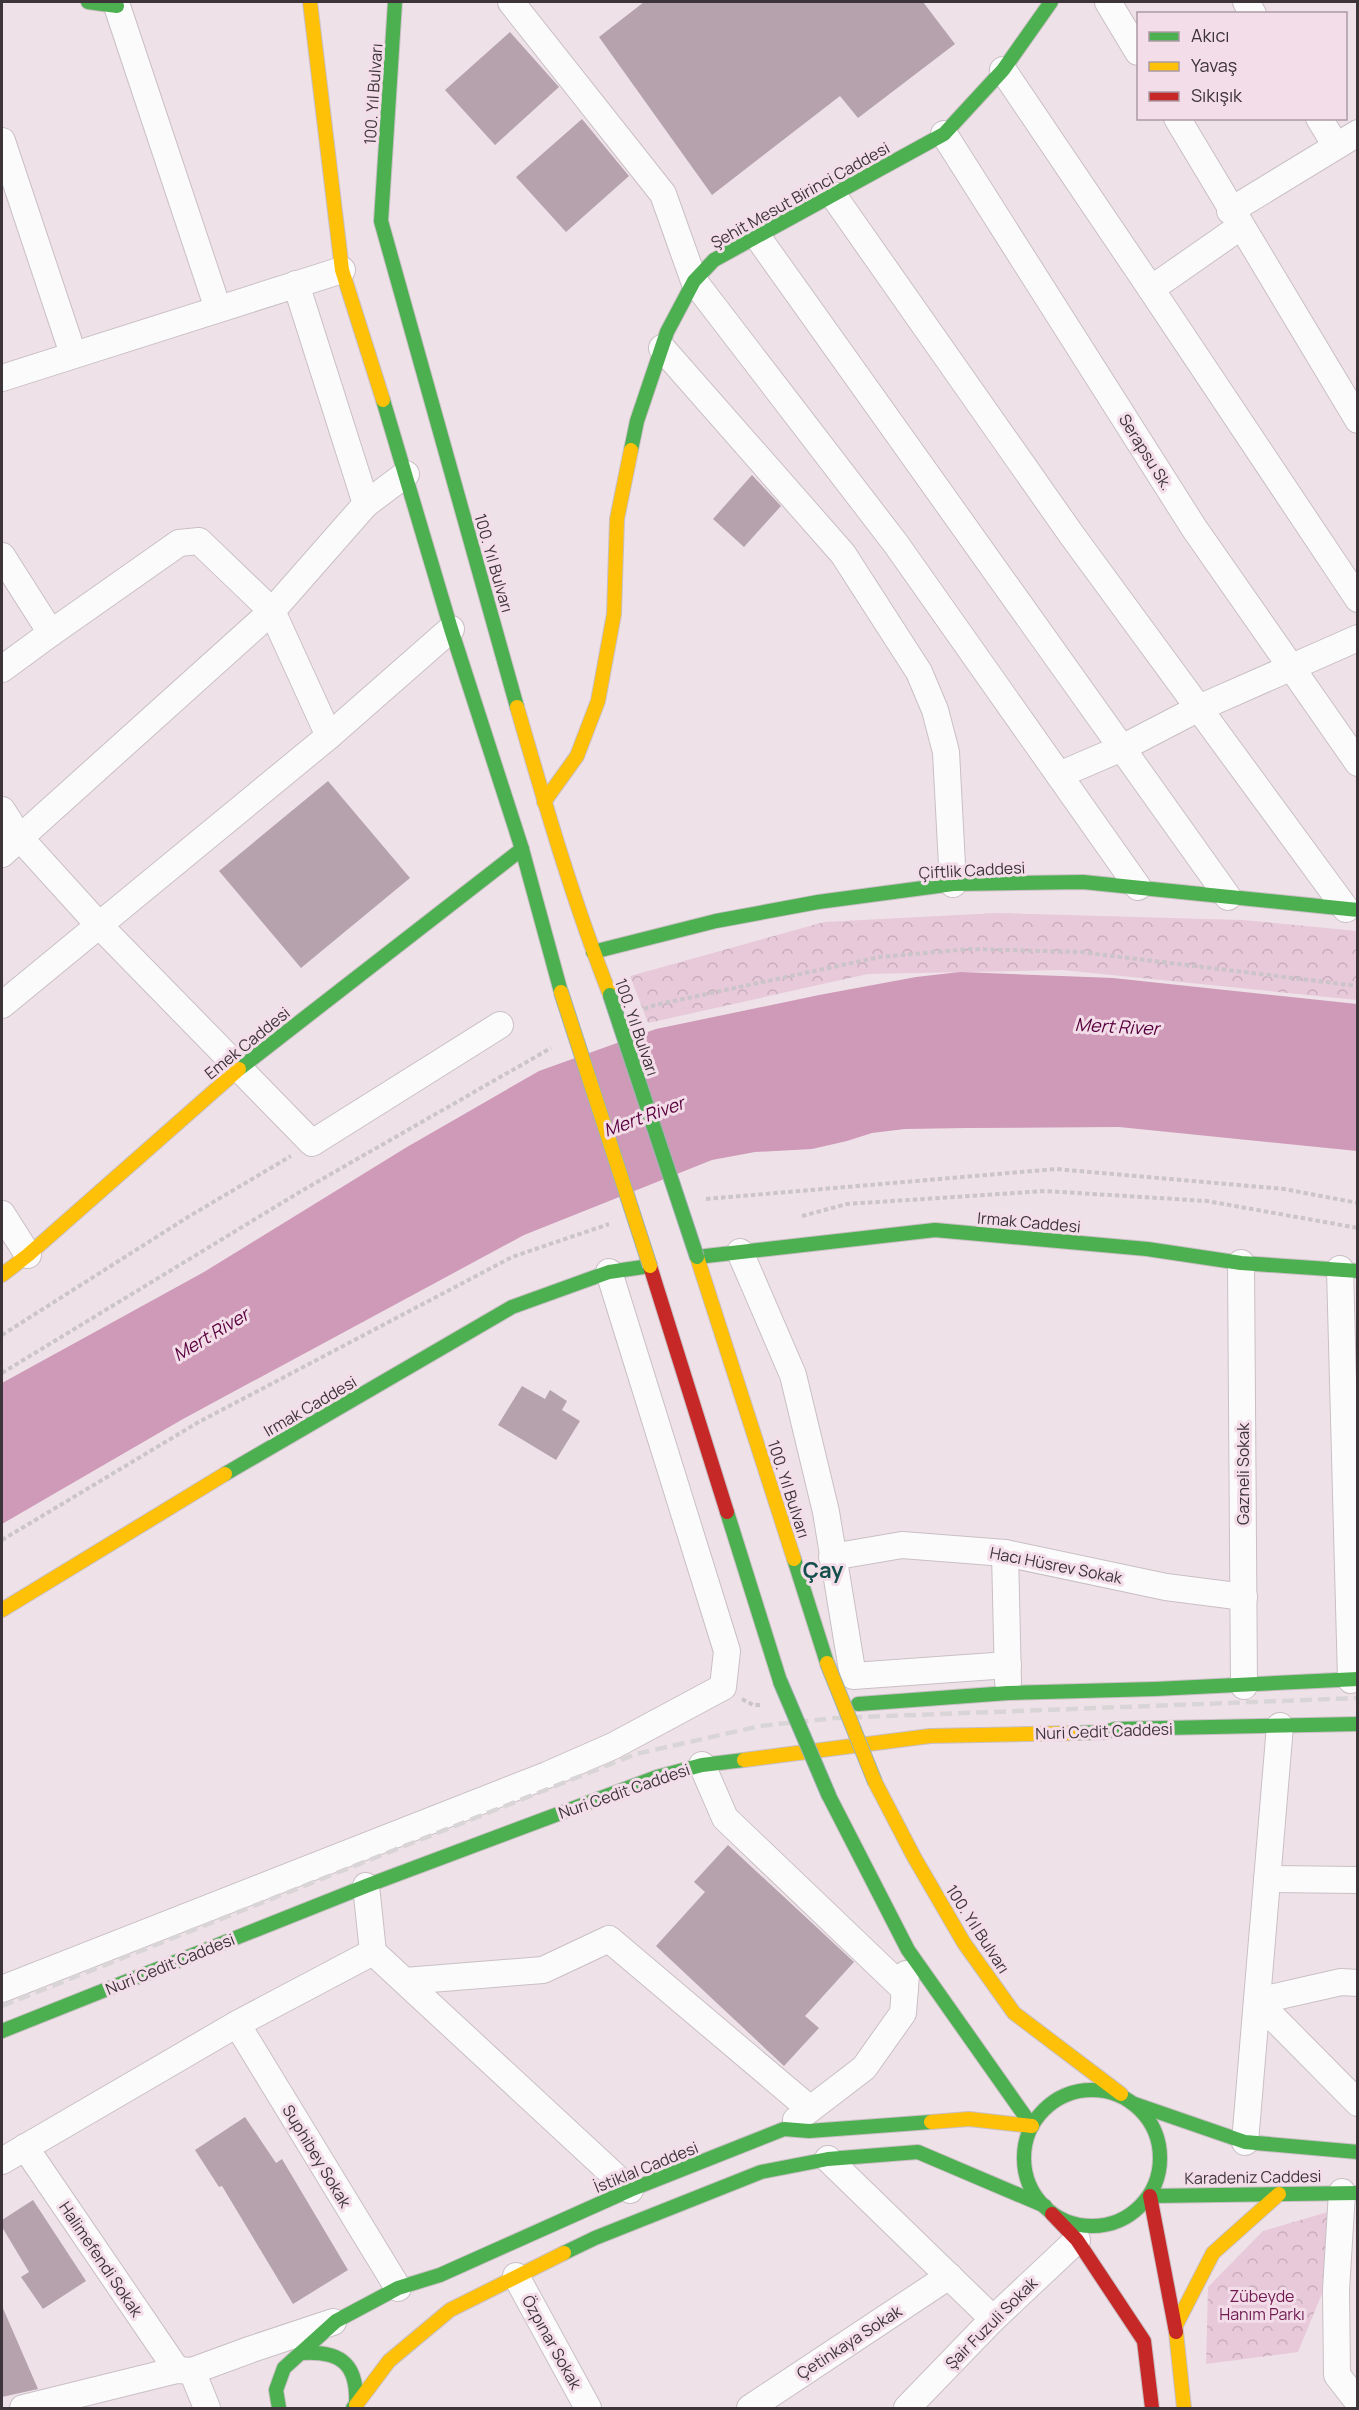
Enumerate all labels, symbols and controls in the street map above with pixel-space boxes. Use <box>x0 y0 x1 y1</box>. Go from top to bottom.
legend <box>1137 12 1347 120</box>
text: Akıcı <box>1191 23 1229 47</box>
street label: 100. Yıl Bulvarı <box>358 43 388 145</box>
text: Yavaş <box>1191 53 1237 77</box>
text: Sıkışık <box>1191 83 1243 107</box>
street label: Şehit Mesut Birinci Caddesi <box>707 137 893 253</box>
street label: Serapsu Sk. <box>1114 410 1178 494</box>
street label: 100. Yıl Bulvarı <box>469 511 519 615</box>
street label: Çiftlik Caddesi <box>918 856 1026 884</box>
street label: 100. Yıl Bulvarı <box>610 975 664 1079</box>
street label: Emek Caddesi <box>200 1002 294 1084</box>
water label: Mert River <box>1074 1012 1162 1040</box>
water label: Mert River <box>600 1090 690 1142</box>
street label: Irmak Caddesi <box>976 1207 1082 1237</box>
water label: Mert River <box>168 1301 255 1366</box>
street label: Irmak Caddesi <box>260 1371 360 1441</box>
street label: Gazneli Sokak <box>1232 1422 1254 1525</box>
street label: 100. Yıl Bulvarı <box>763 1437 815 1541</box>
street label: Hacı Hüsrev Sokak <box>988 1541 1125 1589</box>
district label: Çay <box>803 1555 844 1585</box>
street label: Nuri Cedit Caddesi <box>1035 1718 1173 1744</box>
street label: Nuri Cedit Caddesi <box>555 1758 693 1824</box>
street label: 100. Yıl Bulvarı <box>941 1880 1015 1978</box>
street label: Nuri Cedit Caddesi <box>102 1928 238 2000</box>
street label: Suphibey Sokak <box>278 2100 357 2212</box>
street label: İstiklal Caddesi <box>591 2136 701 2198</box>
street label: Karadeniz Caddesi <box>1184 2165 1322 2189</box>
street label: Halimefendi Sokak <box>54 2197 148 2322</box>
street label: Şair Fuzuli Sokak <box>940 2271 1043 2374</box>
park label: Zübeyde Hanım Parkı <box>1219 2285 1305 2325</box>
street label: Özpınar Sokak <box>517 2291 588 2394</box>
street label: Çetinkaya Sokak <box>792 2299 907 2384</box>

